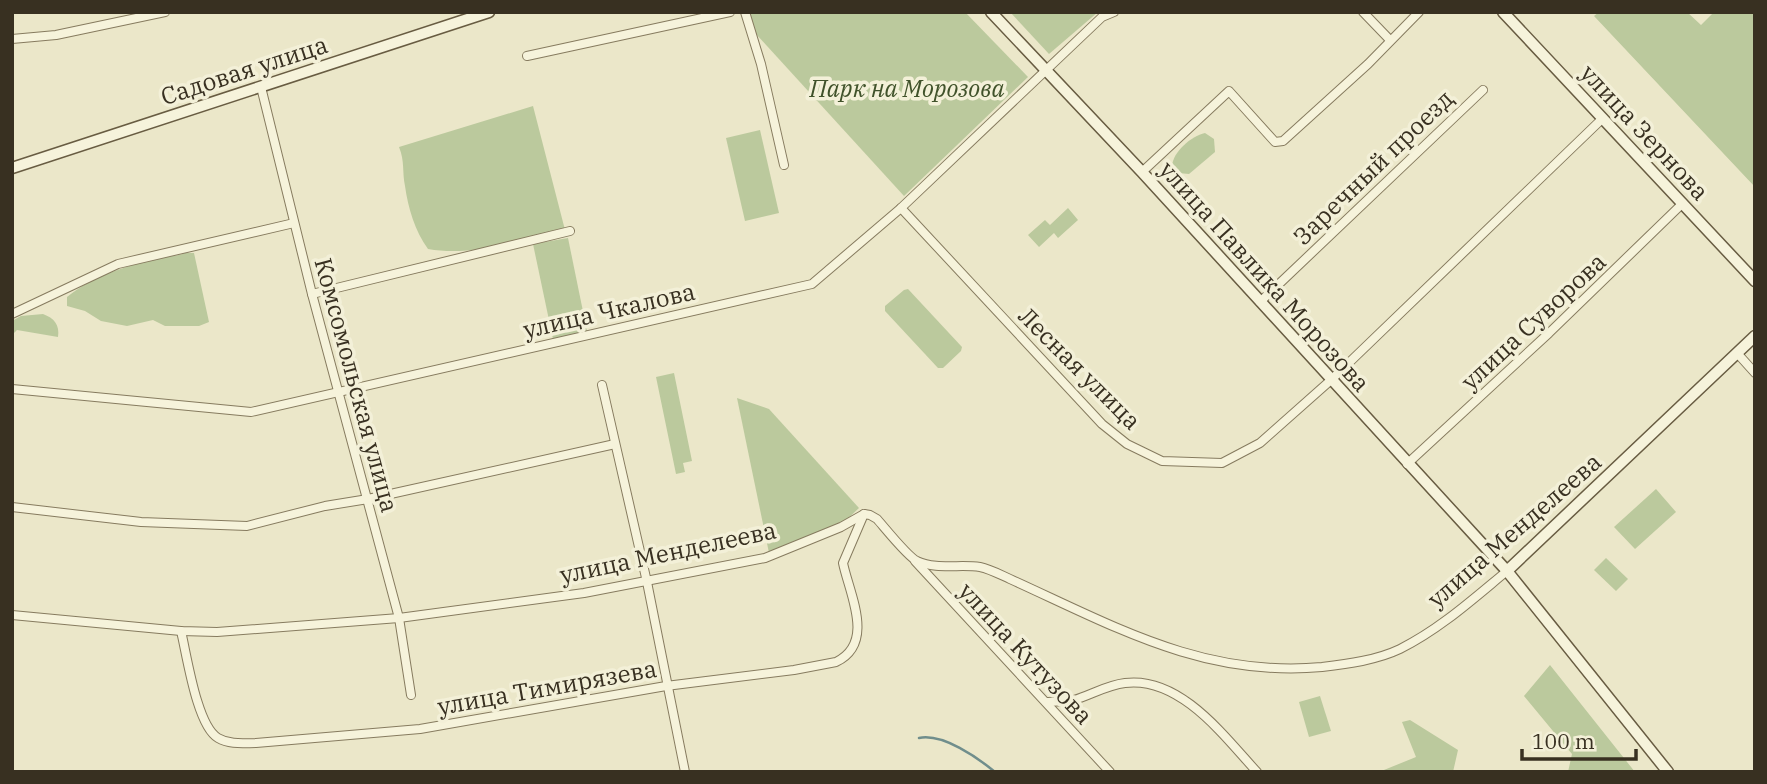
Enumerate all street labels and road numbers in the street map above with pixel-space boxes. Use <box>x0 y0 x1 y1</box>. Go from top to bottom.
street label: Садовая улица <box>156 28 332 112</box>
street label: улица Зернова <box>1574 57 1716 207</box>
street label: Заречный проезд <box>1286 82 1460 252</box>
street label: улица Павлика Морозова <box>1153 154 1377 398</box>
street label: улица Суворова <box>1454 245 1612 397</box>
street label: Комсомольская улица <box>308 254 406 516</box>
street label: улица Чкалова <box>520 275 698 345</box>
street label: Лесная улица <box>1012 300 1148 436</box>
street label: улица Менделеева <box>1420 446 1608 614</box>
street label: улица Менделеева <box>557 513 779 591</box>
street label: улица Кутузова <box>952 575 1100 731</box>
street label: улица Тимирязева <box>435 652 659 722</box>

